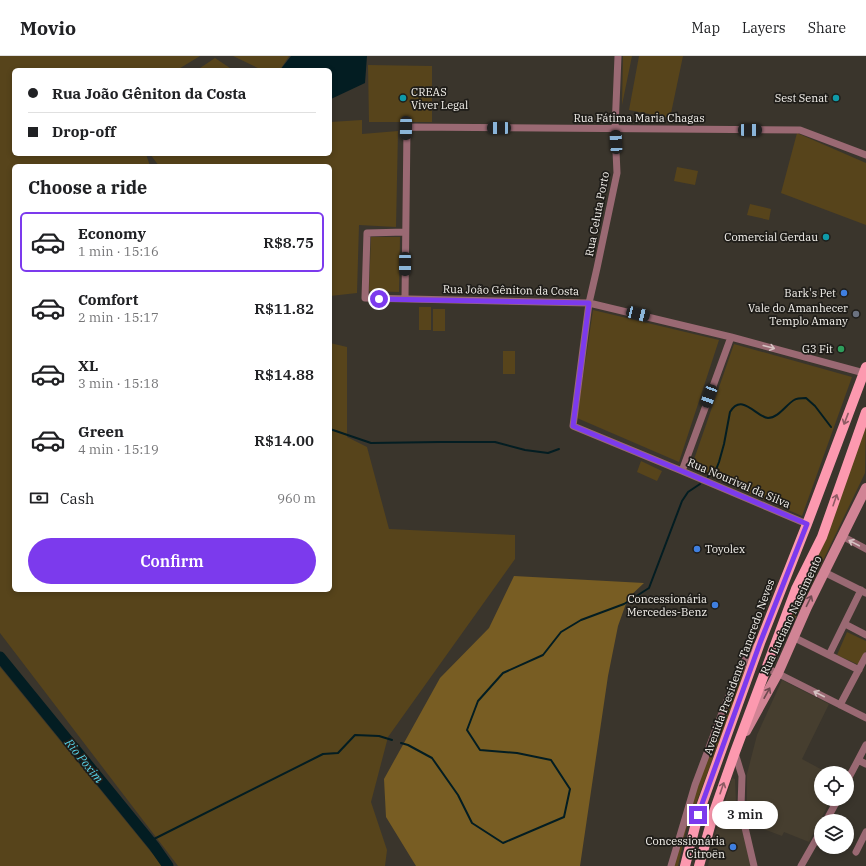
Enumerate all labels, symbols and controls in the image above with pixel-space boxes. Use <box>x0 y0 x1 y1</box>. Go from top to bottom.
text: Movio <box>20 16 76 40</box>
text: Map <box>692 19 720 37</box>
text: Layers <box>742 19 786 37</box>
text: Share <box>808 19 846 37</box>
text: Rua João Gêniton da Costa <box>52 84 246 103</box>
place label: CREAS Viver Legal <box>411 85 468 112</box>
place label: Sest Senat <box>775 91 828 105</box>
marker: CREAS Viver Legal <box>398 93 408 103</box>
marker: Sest Senat <box>831 93 841 103</box>
street label: Rua Fátima Maria Chagas <box>573 111 705 125</box>
car <box>400 116 412 140</box>
text: Drop-off <box>52 122 116 141</box>
car <box>487 122 511 134</box>
car <box>738 124 762 136</box>
car <box>609 130 623 154</box>
street label: Rua Celuta Porto <box>582 170 612 258</box>
text: Choose a ride <box>28 176 147 199</box>
icon: car <box>30 224 66 260</box>
text: Economy <box>78 224 146 243</box>
place label: Comercial Gerdau <box>724 230 818 244</box>
marker: Comercial Gerdau <box>821 232 831 242</box>
text: R$8.75 <box>263 233 314 252</box>
text: 1 min · 15:16 <box>78 243 159 260</box>
car <box>399 252 411 276</box>
street label: Rua João Gêniton da Costa <box>443 282 579 298</box>
place label: Bark's Pet <box>784 286 836 300</box>
marker: Bark's Pet <box>839 288 849 298</box>
icon: car <box>30 290 66 326</box>
text: Comfort <box>78 290 138 309</box>
route start <box>370 290 388 308</box>
text: R$11.82 <box>254 299 314 318</box>
place label: Vale do Amanhecer Templo Amany <box>748 301 848 328</box>
car <box>625 305 651 323</box>
text: 2 min · 15:17 <box>78 309 159 326</box>
marker: Vale do Amanhecer Templo Amany <box>851 309 861 319</box>
place label: G3 Fit <box>802 342 833 356</box>
one-way arrow <box>762 344 775 351</box>
marker: G3 Fit <box>836 344 846 354</box>
icon: car <box>30 356 66 392</box>
text: XL <box>78 356 98 375</box>
text: R$14.88 <box>254 365 314 384</box>
text: 3 min · 15:18 <box>78 375 159 392</box>
car <box>699 383 719 409</box>
one-way arrow <box>842 412 850 424</box>
icon: car <box>30 422 66 458</box>
text: Green <box>78 422 124 441</box>
text: R$14.00 <box>254 431 314 450</box>
text: 4 min · 15:19 <box>78 441 159 458</box>
street label: Rua Nourival da Silva <box>685 455 793 511</box>
icon: cash <box>28 487 50 509</box>
text: Cash <box>60 489 94 508</box>
text: 960 m <box>277 490 316 507</box>
one-way arrow <box>831 495 839 507</box>
button: Confirm <box>28 538 316 584</box>
one-way arrow <box>848 538 860 546</box>
place label: Toyolex <box>705 542 745 556</box>
marker: Toyolex <box>692 544 702 554</box>
street label: Rua Luciano Nascimento <box>757 553 825 677</box>
street label: Avenida Presidente Tancredo Neves <box>701 577 777 757</box>
place label: Concessionária Mercedes-Benz <box>627 592 707 619</box>
one-way arrow <box>806 596 813 608</box>
marker: Concessionária Mercedes-Benz <box>710 600 720 610</box>
one-way arrow <box>764 687 771 699</box>
one-way arrow <box>813 690 825 697</box>
water label: Rio Poxim <box>61 735 107 786</box>
map controls <box>814 766 854 854</box>
button: locate <box>814 766 854 806</box>
one-way arrow <box>718 783 726 795</box>
callout: 3 min <box>712 801 778 829</box>
route end <box>689 806 707 824</box>
text: 3 min <box>727 806 763 823</box>
button: layers <box>814 814 854 854</box>
place label: Concessionária Citroën <box>646 834 725 861</box>
marker: Concessionária Citroën <box>728 842 738 852</box>

